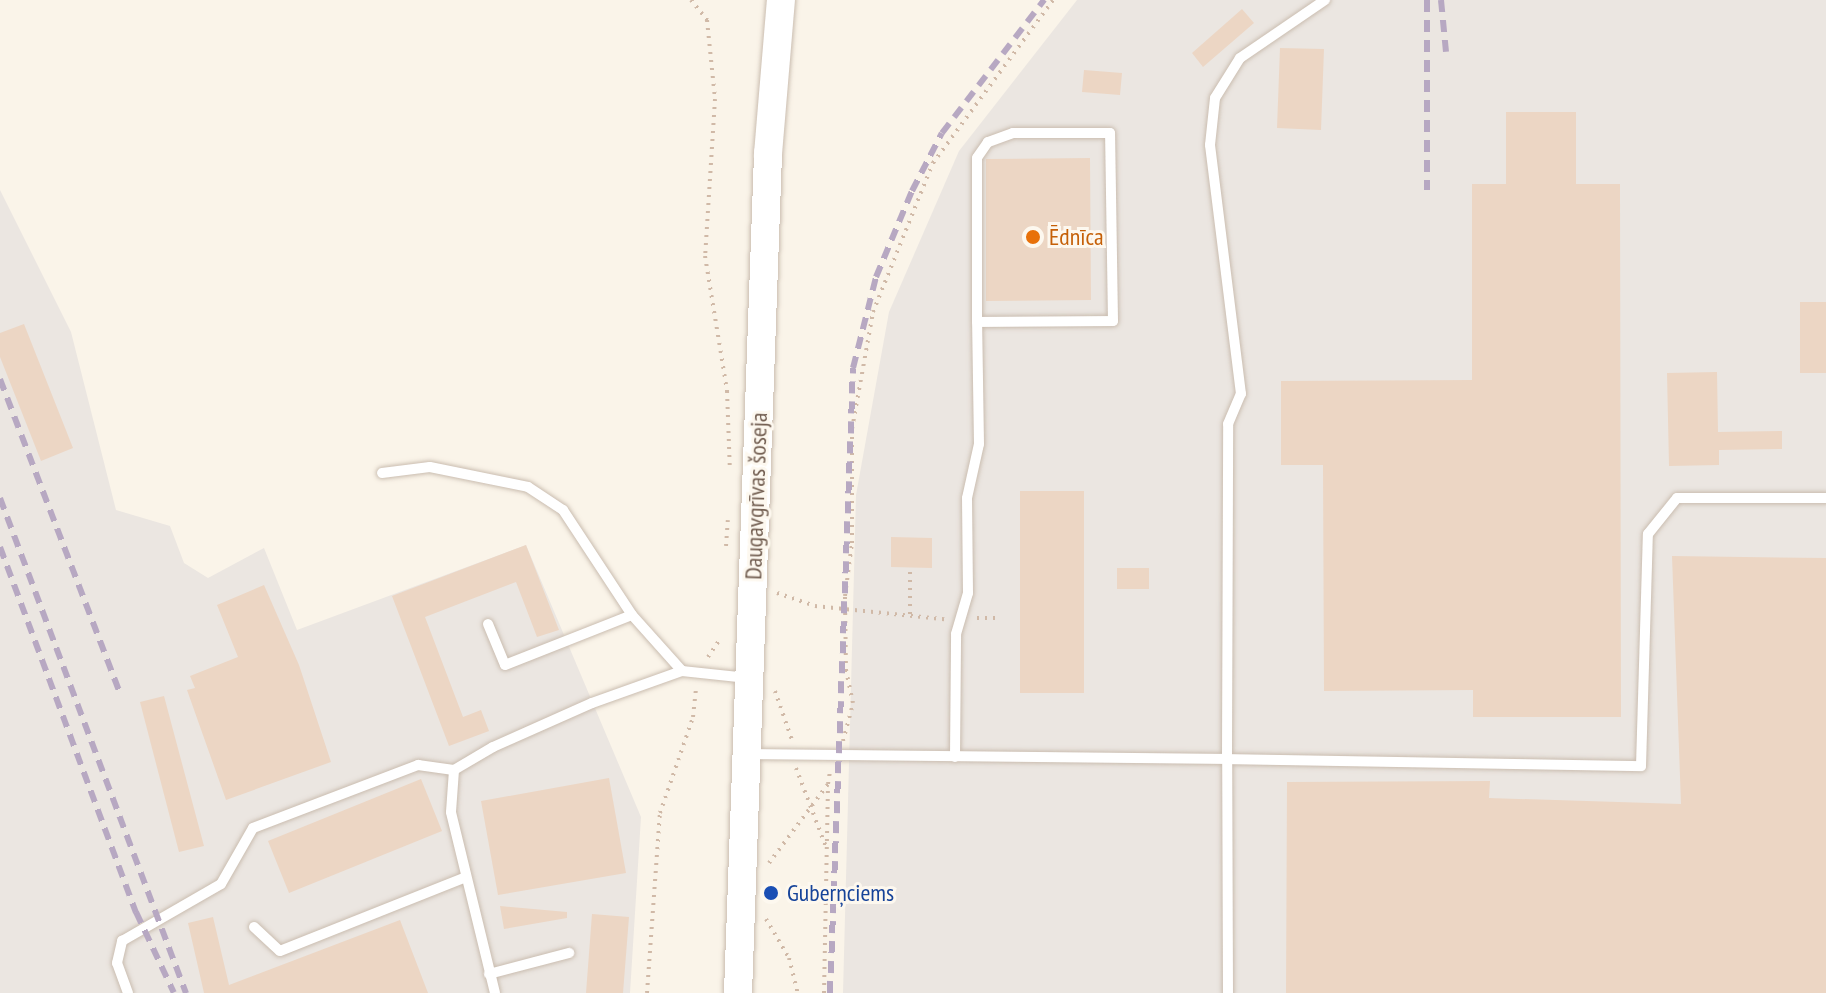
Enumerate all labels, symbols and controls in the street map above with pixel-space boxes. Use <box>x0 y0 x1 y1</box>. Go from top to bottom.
place label: Ēdnīca <box>1049 223 1104 251</box>
marker: Ēdnīca <box>1024 228 1042 246</box>
street label: Daugavgrīvas šoseja <box>739 412 773 580</box>
place label: Guberņciems <box>787 879 894 907</box>
marker: Guberņciems <box>762 884 780 902</box>

